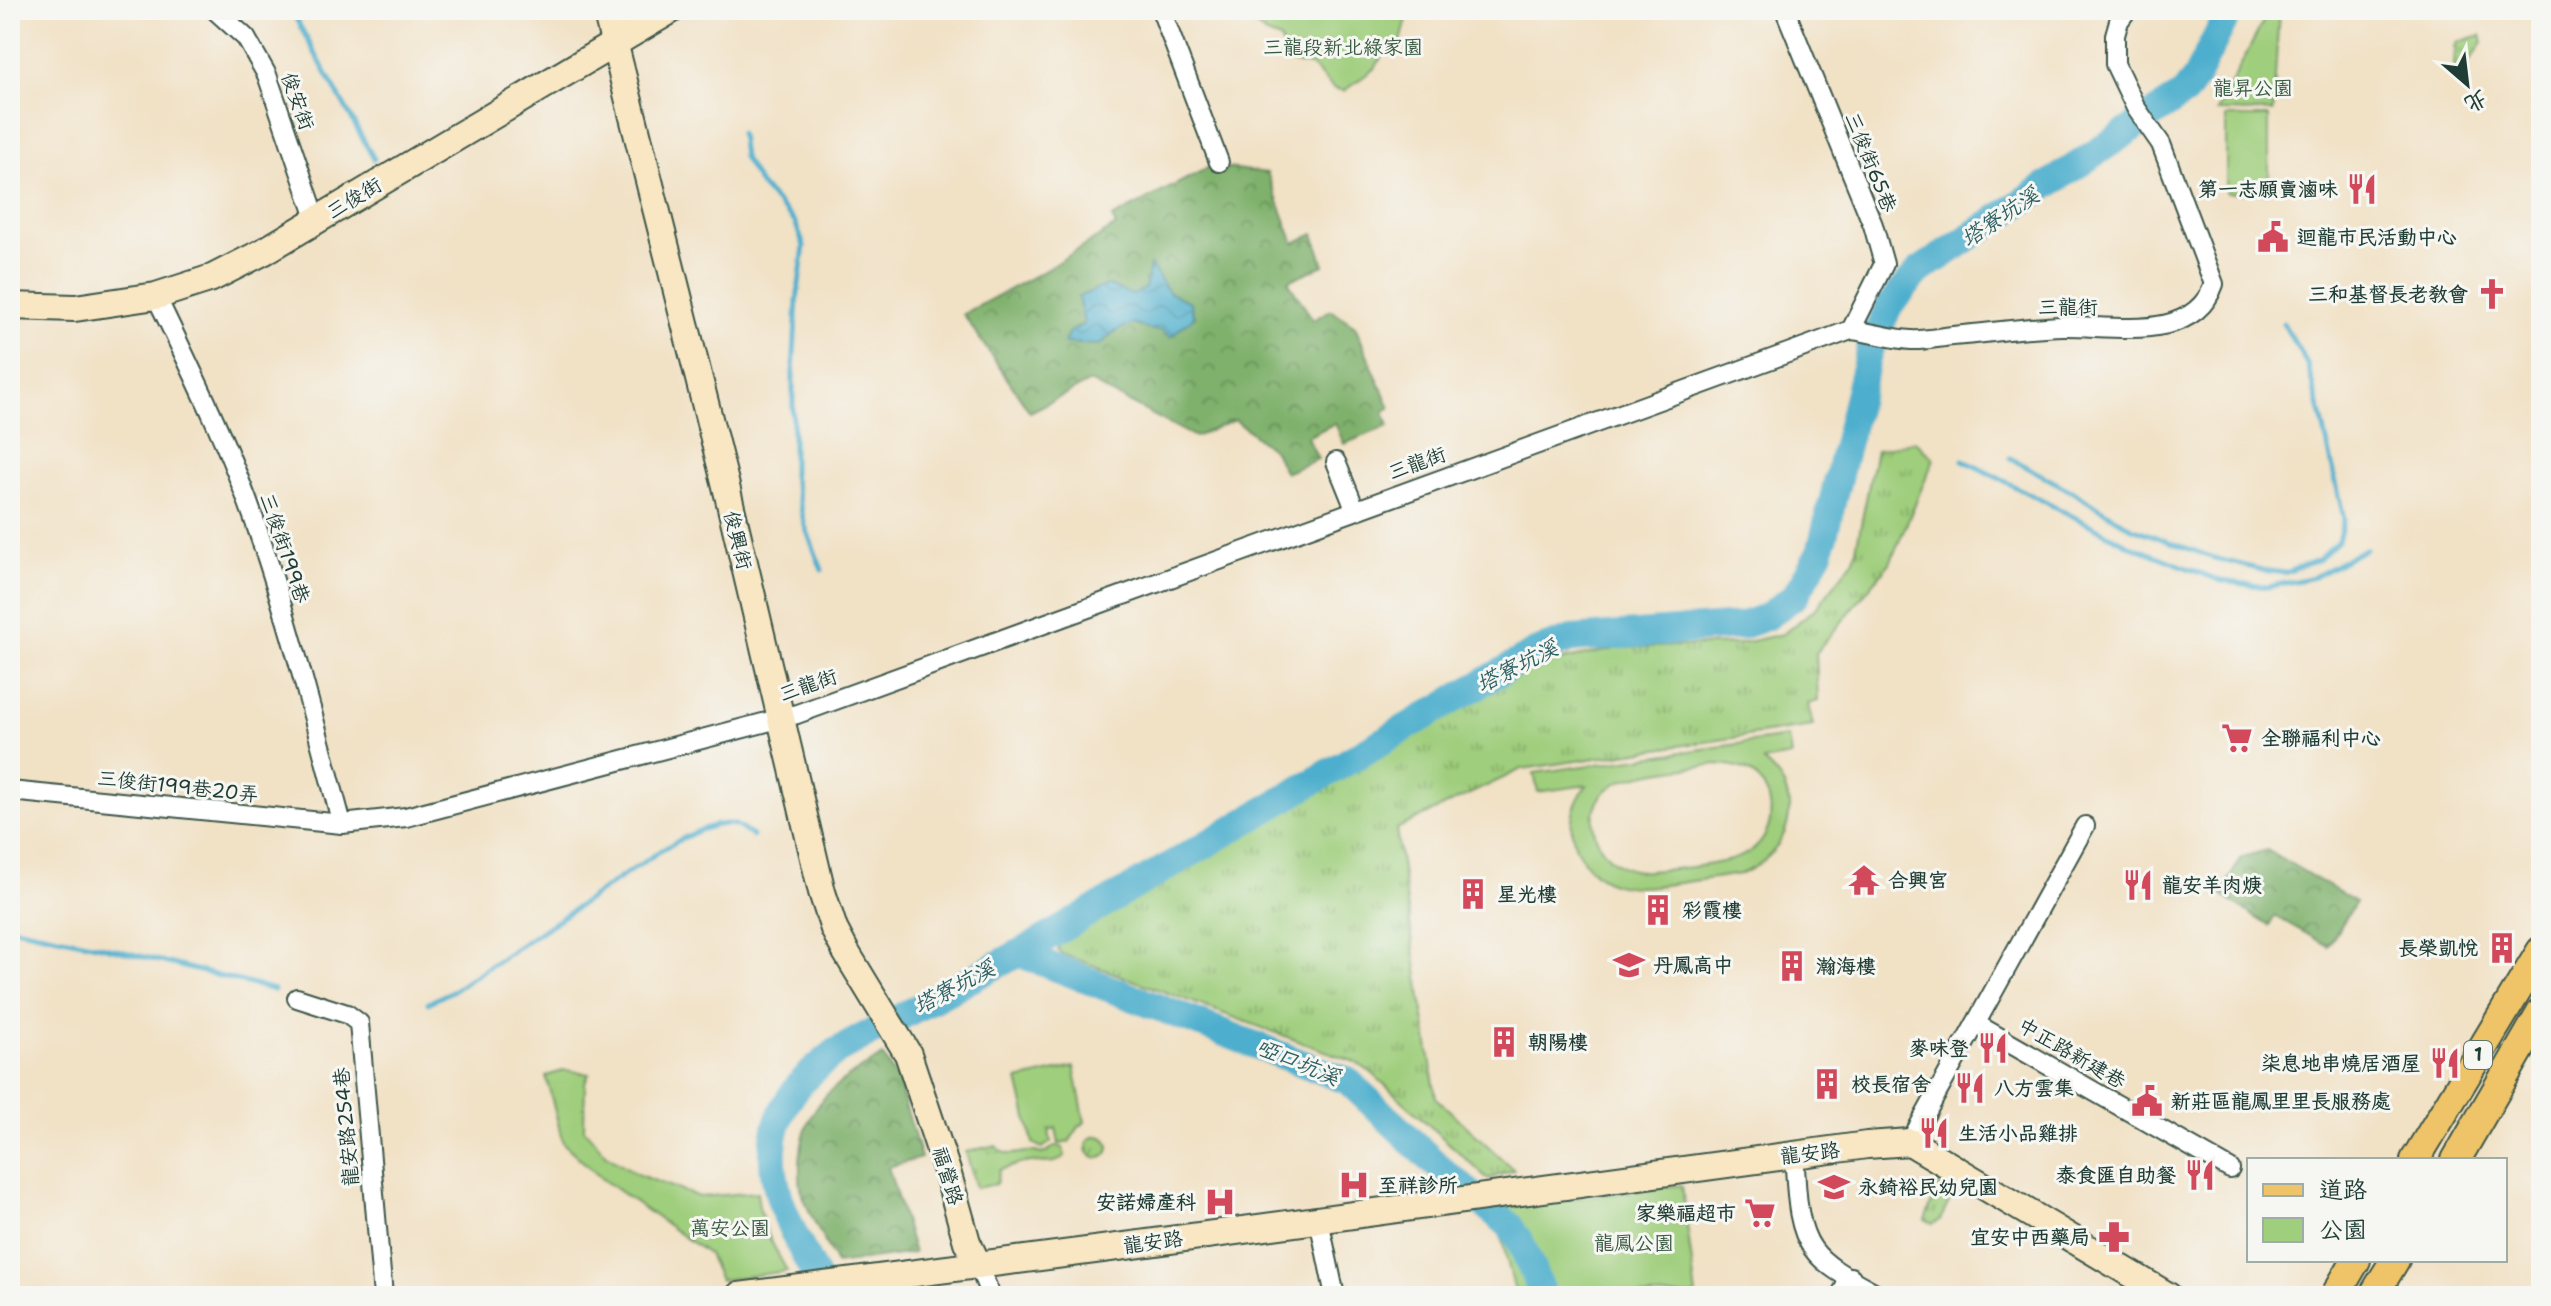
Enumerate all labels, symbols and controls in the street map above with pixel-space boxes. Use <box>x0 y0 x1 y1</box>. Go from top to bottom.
park label: 三龍段新北綠家園 <box>1263 34 1423 60</box>
north arrow <box>2427 44 2507 124</box>
street label: 俊安街 <box>276 68 320 134</box>
park label: 龍昇公園 <box>2213 75 2293 101</box>
text: 北 <box>2460 83 2493 119</box>
street label: 三俊街65巷 <box>1839 108 1903 217</box>
street label: 三俊街 <box>322 171 386 225</box>
restaurant icon: 第一志願賣滷味 <box>2345 172 2379 206</box>
place label: 第一志願賣滷味 <box>2198 176 2338 202</box>
water label: 塔寮坑溪 <box>1955 180 2045 254</box>
public building icon: 迴龍市民活動中心 <box>2256 220 2290 254</box>
place label: 迴龍市民活動中心 <box>2297 224 2457 250</box>
church icon: 三和基督長老教會 <box>2475 277 2509 311</box>
place label: 三和基督長老教會 <box>2308 281 2468 307</box>
street label: 三龍街 <box>2038 294 2098 320</box>
street label: 三龍街 <box>1384 441 1450 485</box>
street label: 三俊街199巷 <box>254 490 316 607</box>
street label: 俊興街 <box>718 508 758 572</box>
water label: 塔寮坑溪 <box>1471 633 1564 699</box>
street label: 三龍街 <box>775 663 841 707</box>
supermarket icon: 全聯福利中心 <box>2220 721 2254 755</box>
place label: 全聯福利中心 <box>2261 725 2381 751</box>
street label: 三俊街199巷20弄 <box>96 765 260 807</box>
temple icon: 合興宮 <box>1847 863 1881 897</box>
place label: 合興宮 <box>1888 867 1948 893</box>
restaurant icon: 龍安羊肉焿 <box>2121 868 2155 902</box>
place label: 龍安羊肉焿 <box>2162 872 2262 898</box>
building icon: 星光樓 <box>1456 877 1490 911</box>
place label: 星光樓 <box>1497 881 1557 907</box>
building icon: 彩霞樓 <box>1641 893 1675 927</box>
place label: 彩霞樓 <box>1682 897 1742 923</box>
building icon: 長榮凱悅 <box>2485 931 2519 965</box>
place label: 長榮凱悅 <box>2398 935 2478 961</box>
school or university icon: 丹鳳高中 <box>1612 948 1646 982</box>
building icon: 瀚海樓 <box>1775 949 1809 983</box>
place label: 丹鳳高中 <box>1653 952 1733 978</box>
water label: 塔寮坑溪 <box>908 953 1001 1020</box>
place label: 瀚海樓 <box>1816 953 1876 979</box>
street label: 中正路新建巷 <box>2014 1012 2131 1095</box>
building icon: 朝陽樓 <box>1487 1025 1521 1059</box>
place label: 朝陽樓 <box>1528 1029 1588 1055</box>
restaurant icon: 麥味登 <box>1976 1031 2010 1065</box>
water label: 啞口坑溪 <box>1252 1032 1345 1092</box>
place label: 麥味登 <box>1909 1035 1969 1061</box>
road number: 1 <box>2464 1041 2492 1069</box>
restaurant icon: 柒息地串燒居酒屋 <box>2428 1046 2462 1080</box>
place label: 柒息地串燒居酒屋 <box>2261 1050 2421 1076</box>
street label: 龍安路254巷 <box>328 1065 364 1188</box>
building icon: 校長宿舍 <box>1810 1067 1844 1101</box>
place label: 校長宿舍 <box>1851 1071 1931 1097</box>
restaurant icon: 八方雲集 <box>1953 1071 1987 1105</box>
place label: 八方雲集 <box>1994 1075 2074 1101</box>
public building icon: 新莊區龍鳳里里長服務處 <box>2130 1084 2164 1118</box>
place label: 新莊區龍鳳里里長服務處 <box>2171 1088 2391 1114</box>
restaurant icon: 生活小品雞排 <box>1917 1116 1951 1150</box>
place label: 生活小品雞排 <box>1958 1120 2078 1146</box>
street label: 龍安路 <box>1779 1136 1842 1170</box>
street label: 福營路 <box>927 1144 969 1209</box>
restaurant icon: 泰食匯自助餐 <box>2183 1158 2217 1192</box>
legend <box>2247 1158 2507 1262</box>
place label: 泰食匯自助餐 <box>2056 1162 2176 1188</box>
hospital icon: 至祥診所 <box>1337 1168 1371 1202</box>
school or university icon: 永錡裕民幼兒園 <box>1817 1170 1851 1204</box>
place label: 至祥診所 <box>1378 1172 1458 1198</box>
place label: 永錡裕民幼兒園 <box>1858 1174 1998 1200</box>
text: 道路 <box>2319 1174 2367 1206</box>
hospital icon: 安諾婦産科 <box>1203 1185 1237 1219</box>
place label: 安諾婦産科 <box>1096 1189 1196 1215</box>
supermarket icon: 家樂福超市 <box>1743 1196 1777 1230</box>
place label: 家樂福超市 <box>1636 1200 1736 1226</box>
text: 公園 <box>2319 1214 2367 1246</box>
park label: 萬安公園 <box>690 1215 770 1241</box>
pharmacy icon: 宜安中西藥局 <box>2097 1220 2131 1254</box>
place label: 宜安中西藥局 <box>1970 1224 2090 1250</box>
street label: 龍安路 <box>1121 1225 1186 1259</box>
park label: 龍鳳公園 <box>1594 1230 1674 1256</box>

